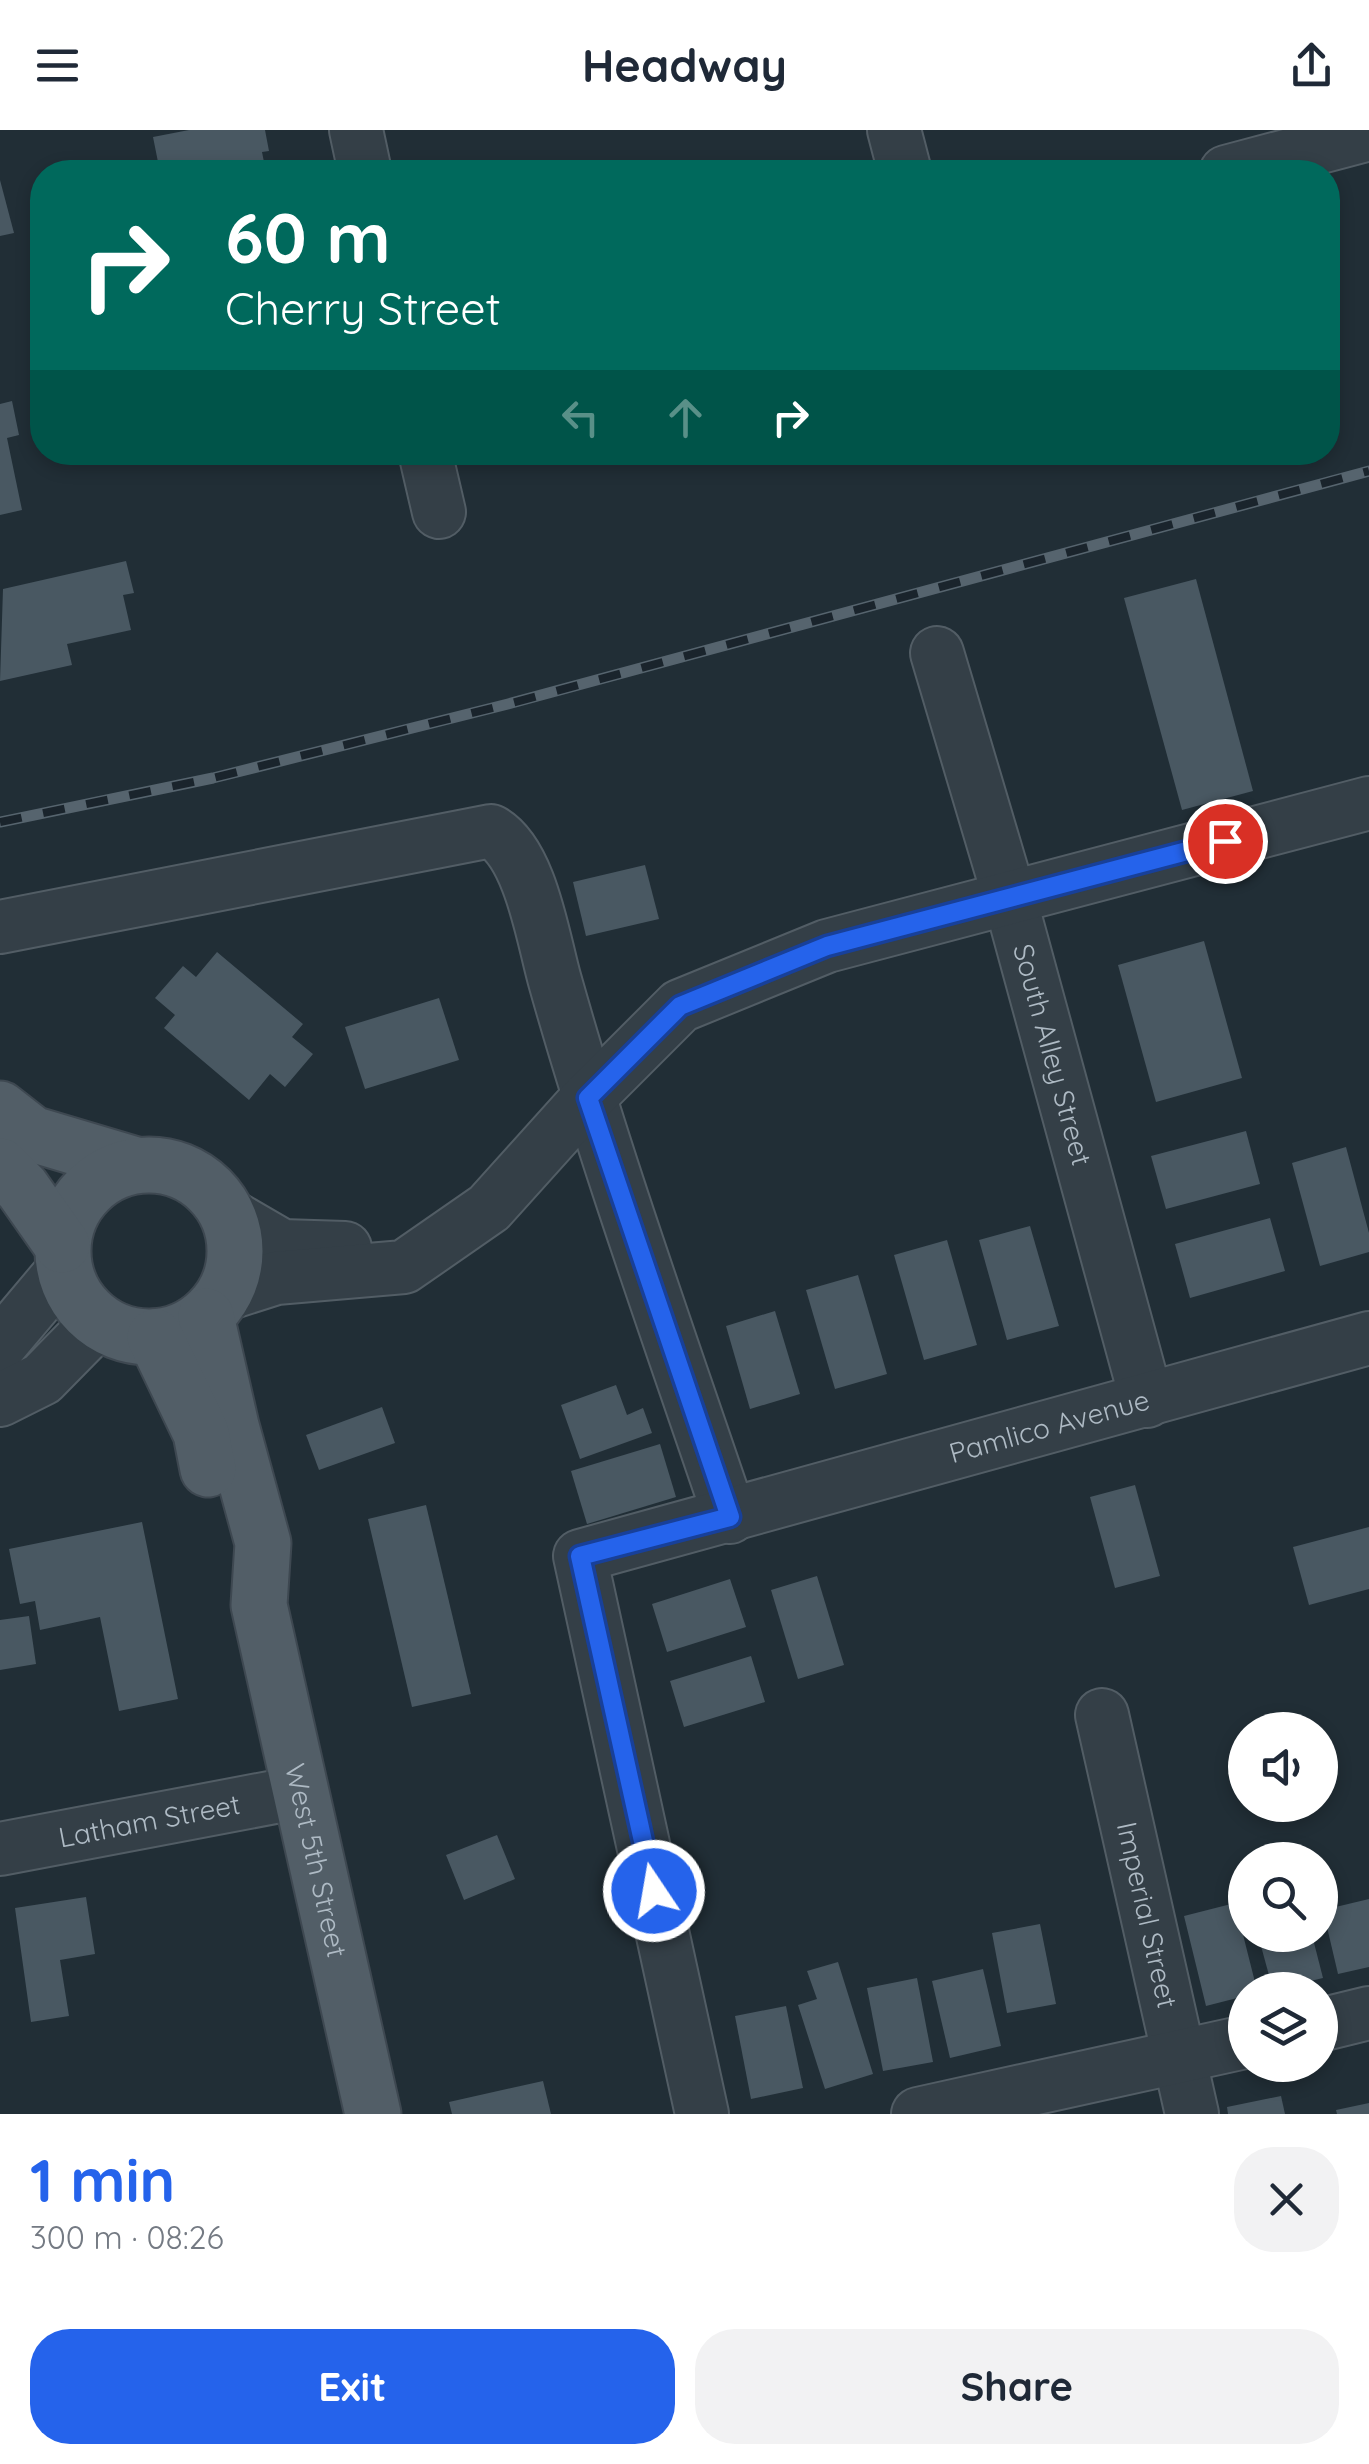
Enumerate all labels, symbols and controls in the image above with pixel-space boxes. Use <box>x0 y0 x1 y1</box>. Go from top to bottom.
text: Headway <box>582 37 787 93</box>
icon: menu <box>30 38 85 93</box>
icon: share <box>1284 38 1339 93</box>
text: 60 m <box>225 193 391 281</box>
icon: right <box>60 200 190 330</box>
text: Cherry Street <box>225 280 501 336</box>
icon: left <box>553 390 608 445</box>
icon: ahead <box>658 390 713 445</box>
icon: right <box>763 390 818 445</box>
pin <box>1183 799 1268 884</box>
icon: arrive <box>1198 814 1253 869</box>
street label: South Alley Street <box>1006 940 1100 1169</box>
street label: Pamlico Avenue <box>945 1382 1153 1470</box>
map controls <box>1228 1712 1338 2082</box>
button: sound <box>1228 1712 1338 1822</box>
street label: West 5th Street <box>278 1760 355 1961</box>
street label: Latham Street <box>56 1786 243 1855</box>
street label: Imperial Street <box>1110 1818 1186 2011</box>
position arrow <box>602 1839 706 1943</box>
button: search <box>1228 1842 1338 1952</box>
button: layers <box>1228 1972 1338 2082</box>
text: 1 min <box>30 2142 175 2217</box>
button: close <box>1234 2147 1339 2252</box>
text: 300 m · 08:26 <box>30 2217 224 2257</box>
button: Exit <box>30 2329 675 2444</box>
button: Share <box>695 2329 1339 2444</box>

